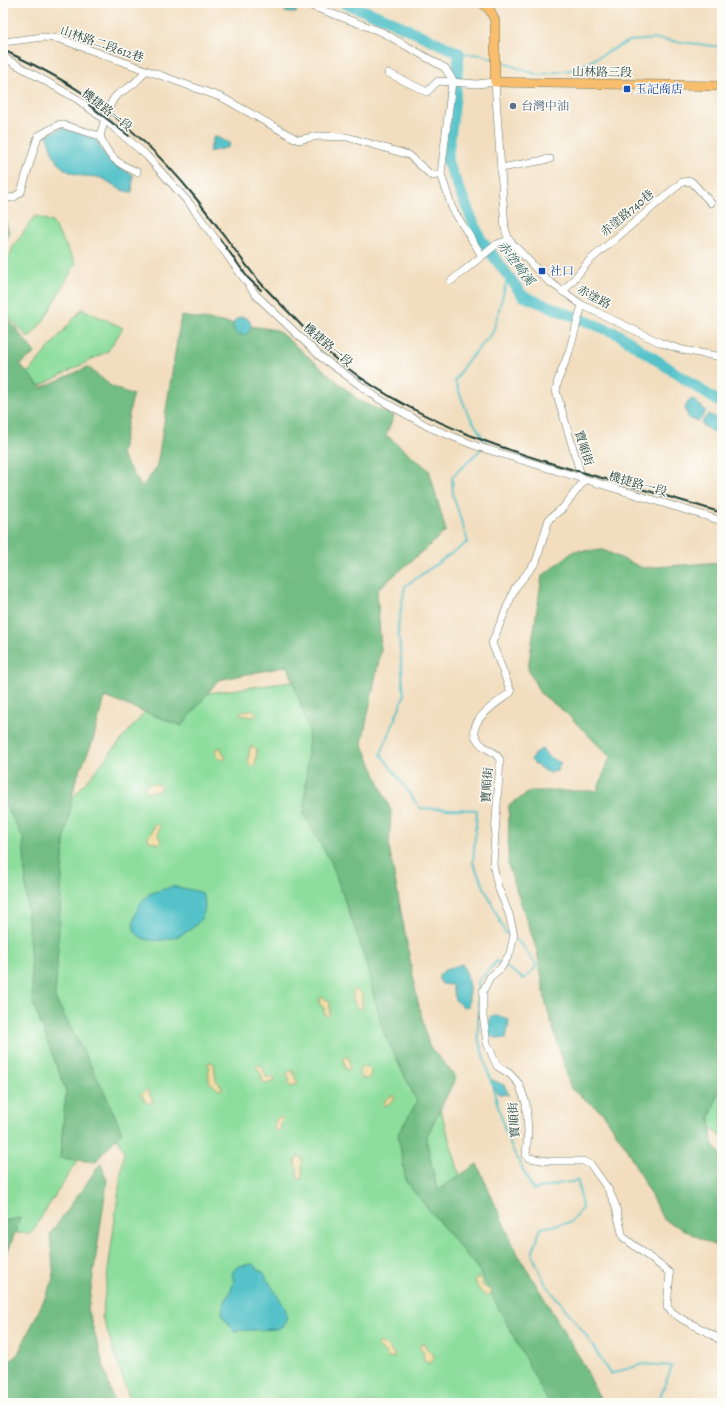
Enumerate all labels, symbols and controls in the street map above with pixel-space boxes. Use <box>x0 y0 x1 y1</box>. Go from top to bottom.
street label: 山林路二段612巷 <box>58 22 146 66</box>
street label: 山林路三段 <box>572 63 632 81</box>
place label: 玉記商店 <box>635 81 683 97</box>
marker: 玉記商店 <box>622 84 632 94</box>
street label: 機捷路一段 <box>78 85 136 135</box>
place label: 台灣中油 <box>521 98 569 114</box>
marker: 台灣中油 <box>508 101 518 111</box>
street label: 赤塗路740巷 <box>597 186 657 240</box>
water label: 赤塗崎溪 <box>494 237 540 290</box>
place label: 社口 <box>550 263 574 279</box>
marker: 社口 <box>537 266 547 276</box>
street label: 赤塗路 <box>574 281 614 313</box>
street label: 機捷路一段 <box>300 320 356 370</box>
street label: 寶順街 <box>571 428 597 469</box>
street label: 機捷路一段 <box>607 468 669 500</box>
street label: 寶順街 <box>478 765 496 804</box>
street label: 寶順街 <box>505 1100 523 1139</box>

